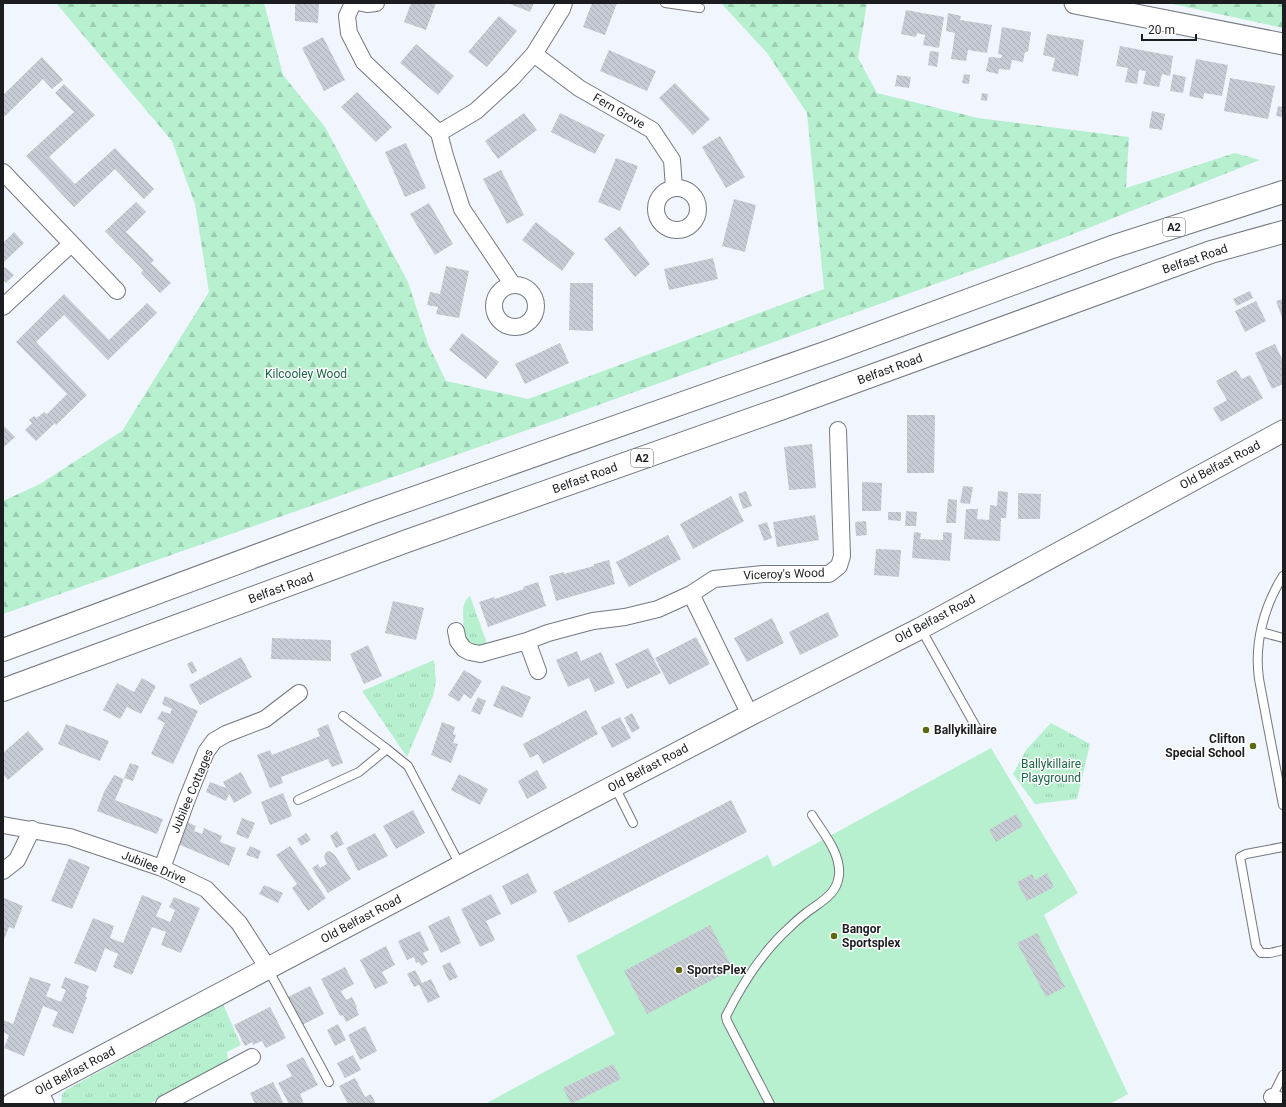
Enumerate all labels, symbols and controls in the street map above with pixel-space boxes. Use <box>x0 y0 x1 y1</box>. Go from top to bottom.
scale bar <box>1142 16 1196 42</box>
text: 20 m <box>1148 23 1175 37</box>
street label: Fern Grove <box>591 91 647 131</box>
road number: A2 <box>1163 218 1185 236</box>
street label: Belfast Road <box>1161 241 1229 277</box>
street label: Belfast Road <box>856 351 924 387</box>
park label: Kilcooley Wood <box>265 367 347 381</box>
street label: Old Belfast Road <box>1177 438 1263 492</box>
road number: A2 <box>631 449 653 467</box>
street label: Belfast Road <box>551 460 619 496</box>
street label: Viceroy's Wood <box>743 566 825 582</box>
street label: Belfast Road <box>247 570 315 606</box>
street label: Old Belfast Road <box>892 592 978 646</box>
place label: Ballykillaire <box>934 723 997 737</box>
marker: Ballykillaire <box>921 725 931 735</box>
place label: Clifton Special School <box>1165 732 1245 760</box>
street label: Old Belfast Road <box>605 741 691 795</box>
marker: Clifton Special School <box>1248 741 1258 751</box>
street label: Jubilee Cottages <box>168 747 216 835</box>
park label: Ballykillaire Playground <box>1021 757 1081 785</box>
street label: Jubilee Drive <box>120 848 188 886</box>
street label: Old Belfast Road <box>318 892 404 946</box>
place label: Bangor Sportsplex <box>842 922 901 950</box>
marker: Bangor Sportsplex <box>829 931 839 941</box>
place label: SportsPlex <box>687 963 747 977</box>
marker: SportsPlex <box>674 965 684 975</box>
street label: Old Belfast Road <box>32 1044 118 1098</box>

